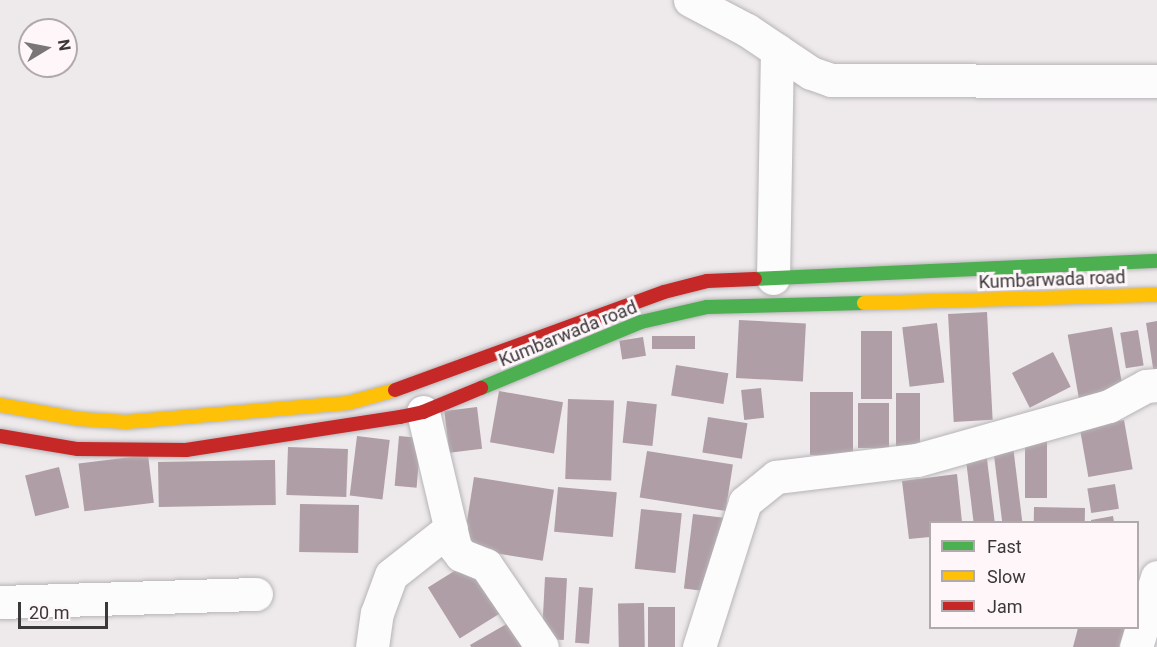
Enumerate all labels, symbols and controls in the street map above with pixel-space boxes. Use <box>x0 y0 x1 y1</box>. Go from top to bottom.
north arrow <box>18 18 78 78</box>
text: N <box>54 38 75 52</box>
street label: Kumbarwada road <box>978 267 1126 293</box>
street label: Kumbarwada road <box>496 296 640 372</box>
legend <box>929 521 1139 629</box>
text: Fast <box>987 536 1022 557</box>
text: Slow <box>987 566 1026 587</box>
scale bar <box>21 590 111 628</box>
text: Jam <box>987 596 1023 617</box>
text: 20 m <box>29 602 69 623</box>

